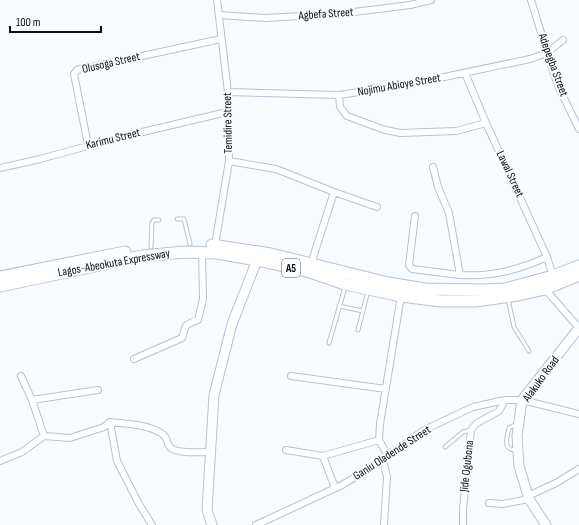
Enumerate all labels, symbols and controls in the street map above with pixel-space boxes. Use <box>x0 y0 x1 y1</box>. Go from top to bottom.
street label: Agbefa Street <box>297 5 354 23</box>
scale bar <box>10 8 101 34</box>
text: 100 m <box>16 15 41 30</box>
street label: Adepegba Street <box>534 30 571 99</box>
street label: Olusoga Street <box>81 49 142 77</box>
street label: Nojimu Abioye Street <box>356 70 442 100</box>
street label: Temidire Street <box>220 92 236 154</box>
street label: Karimu Street <box>84 125 142 153</box>
street label: Lawal Street <box>493 148 527 200</box>
street label: Lagos-Abeokuta Expressway <box>57 246 172 280</box>
road number: A5 <box>282 259 300 277</box>
street label: Alakuko Road <box>519 353 563 406</box>
street label: Ganiu Oladende Street <box>350 422 434 484</box>
street label: Jide Ogubona <box>457 439 477 494</box>

